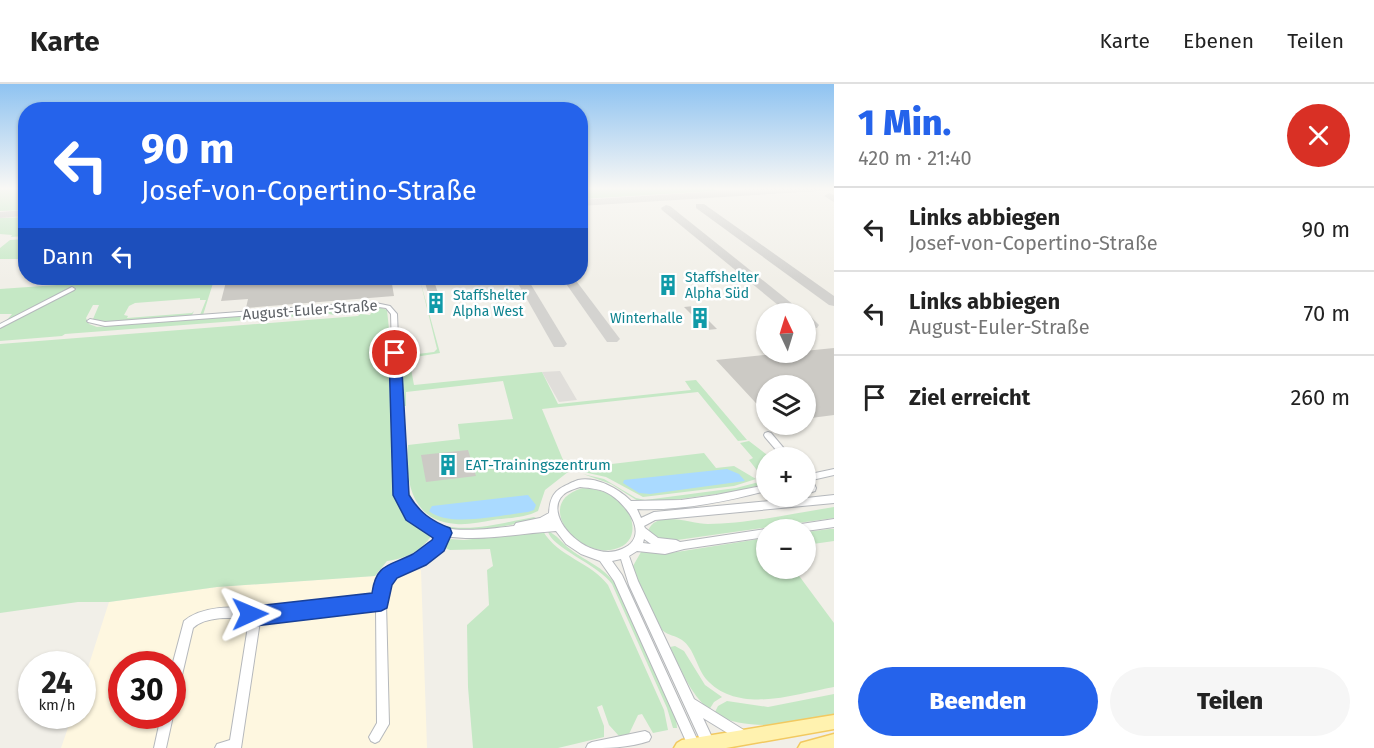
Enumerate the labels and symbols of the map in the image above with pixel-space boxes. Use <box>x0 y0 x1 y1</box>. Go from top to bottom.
place label: Staffshelter Alpha Süd <box>685 269 759 302</box>
building icon: Staffshelter Alpha Süd <box>656 273 680 297</box>
place label: Staffshelter Alpha West <box>453 287 527 320</box>
building icon: Staffshelter Alpha West <box>424 291 448 315</box>
street label: August-Euler-Straße <box>242 296 378 324</box>
north arrow <box>756 303 816 363</box>
building icon: Winterhalle <box>688 306 712 330</box>
place label: Winterhalle <box>610 310 683 327</box>
pin <box>369 327 420 378</box>
building icon: EAT-Trainingszentrum <box>436 453 460 477</box>
place label: EAT-Trainingszentrum <box>465 456 611 474</box>
position arrow <box>218 582 282 646</box>
speed limit sign: 30 <box>108 651 186 729</box>

